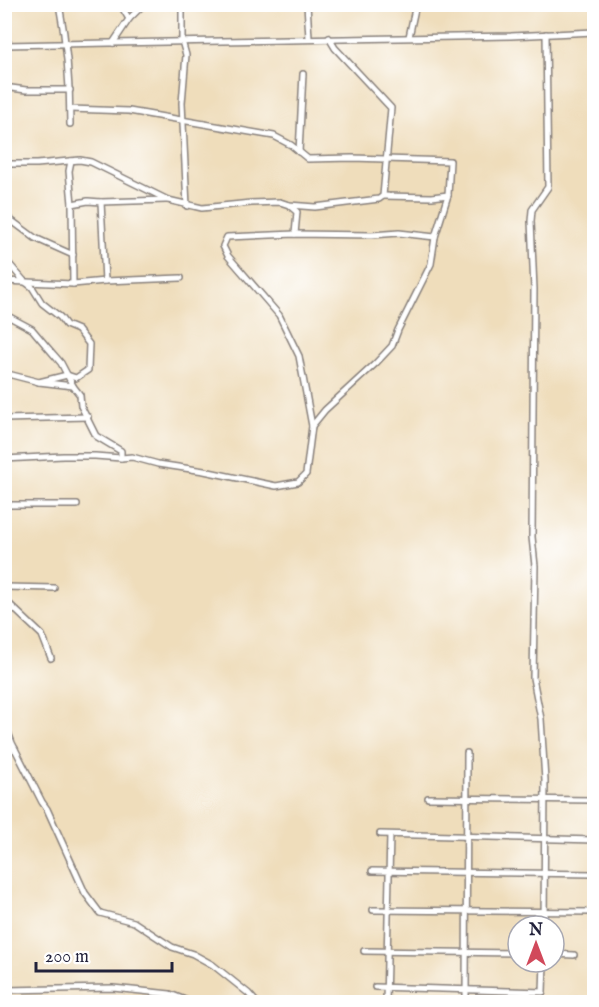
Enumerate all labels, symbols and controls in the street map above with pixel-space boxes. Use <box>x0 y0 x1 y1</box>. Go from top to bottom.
north arrow <box>506 914 566 974</box>
text: N <box>528 921 543 941</box>
scale bar <box>36 935 172 973</box>
text: 200 m <box>45 946 89 969</box>

